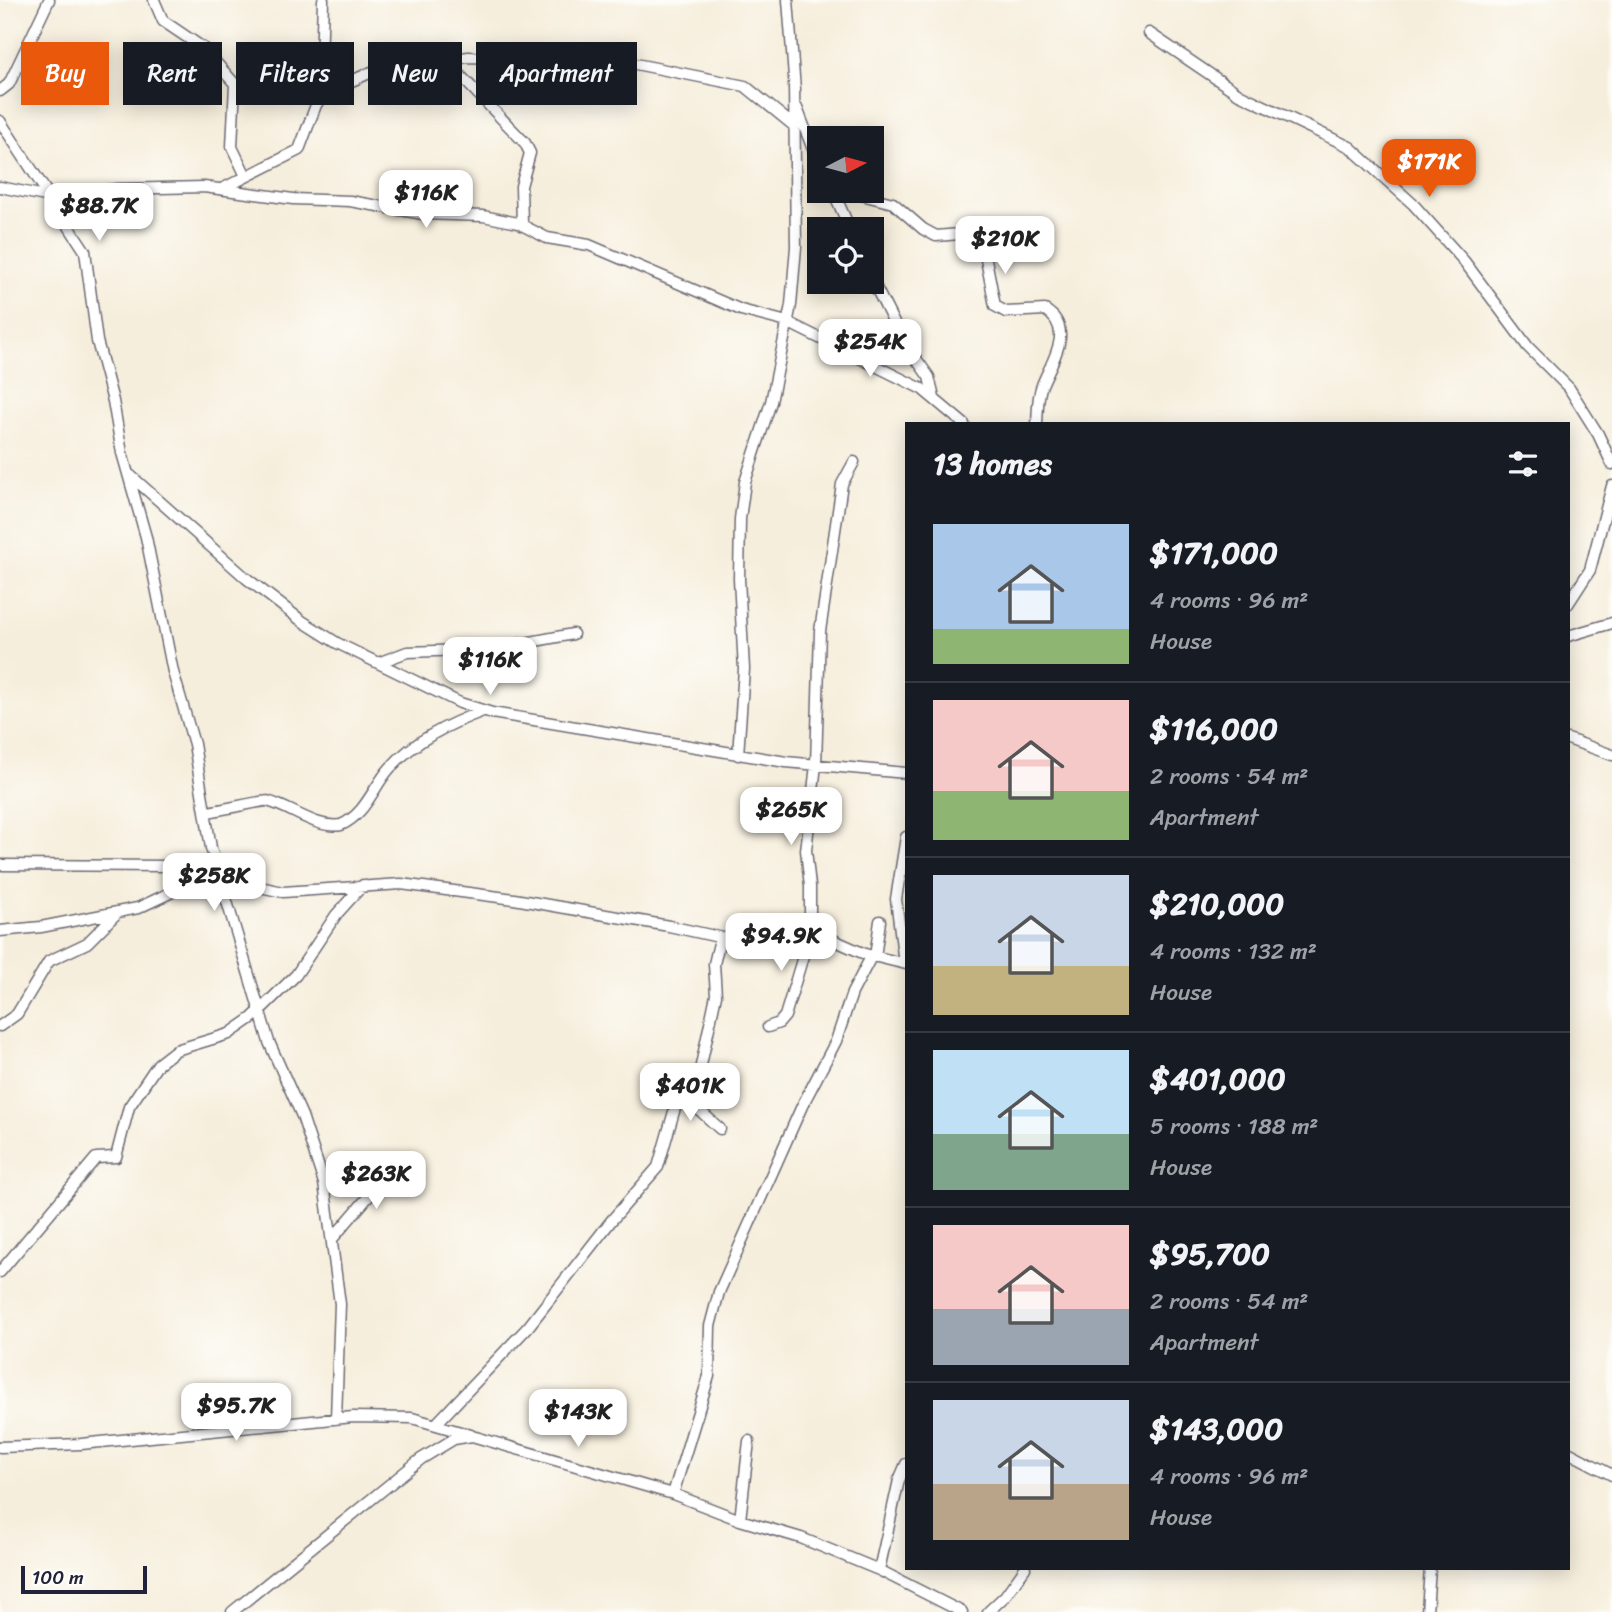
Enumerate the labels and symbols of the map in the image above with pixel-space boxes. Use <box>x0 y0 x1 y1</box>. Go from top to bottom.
north arrow <box>807 126 884 203</box>
pin: $171K <box>1380 140 1478 199</box>
pin: $116K <box>377 170 475 230</box>
pin: $88.7K <box>42 184 156 243</box>
pin: $210K <box>956 216 1054 276</box>
pin: $254K <box>821 320 919 379</box>
pin: $116K <box>441 638 539 697</box>
pin: $265K <box>742 788 840 847</box>
pin: $258K <box>165 853 263 913</box>
pin: $94.9K <box>724 914 838 973</box>
pin: $401K <box>641 1064 739 1123</box>
pin: $263K <box>327 1152 425 1211</box>
pin: $95.7K <box>179 1384 293 1443</box>
pin: $143K <box>529 1390 627 1449</box>
scale bar <box>21 1563 147 1595</box>

